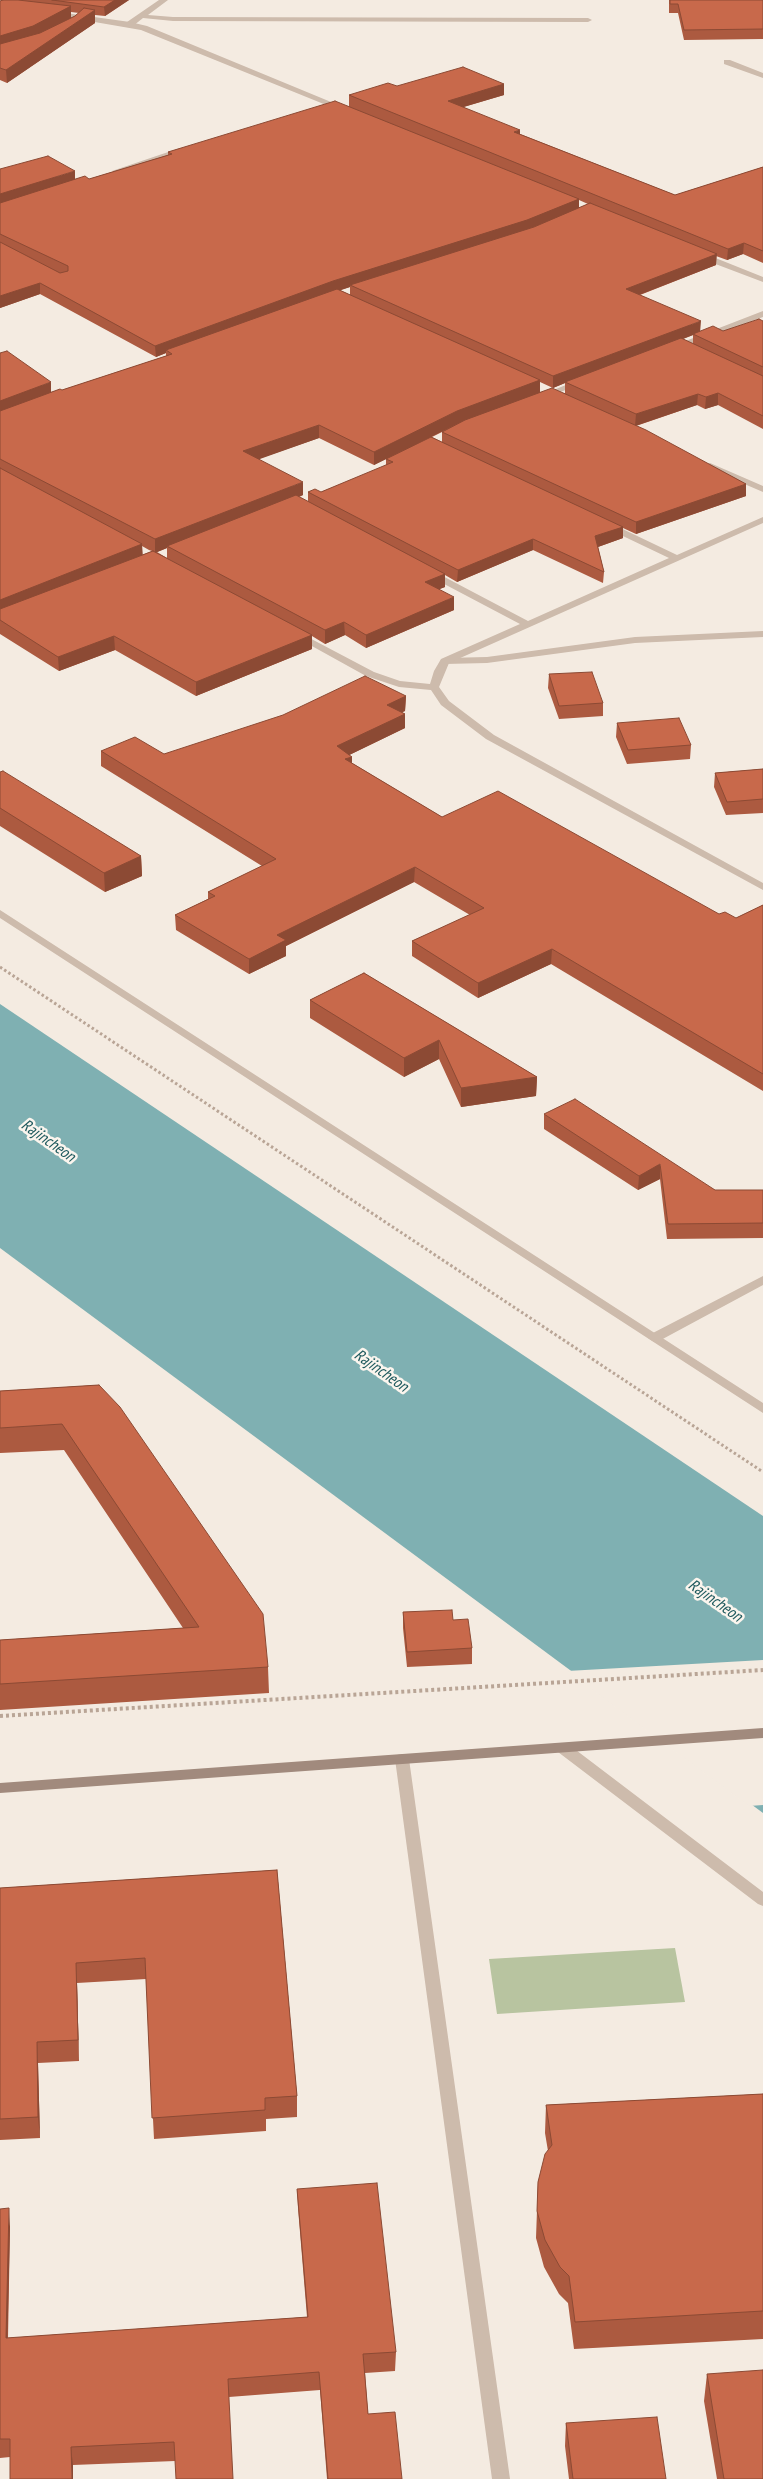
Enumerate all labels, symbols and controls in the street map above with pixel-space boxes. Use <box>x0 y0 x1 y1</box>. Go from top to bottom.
water label: Rajincheon <box>17 1116 79 1166</box>
water label: Rajincheon <box>350 1346 412 1396</box>
water label: Rajincheon <box>684 1576 746 1626</box>

